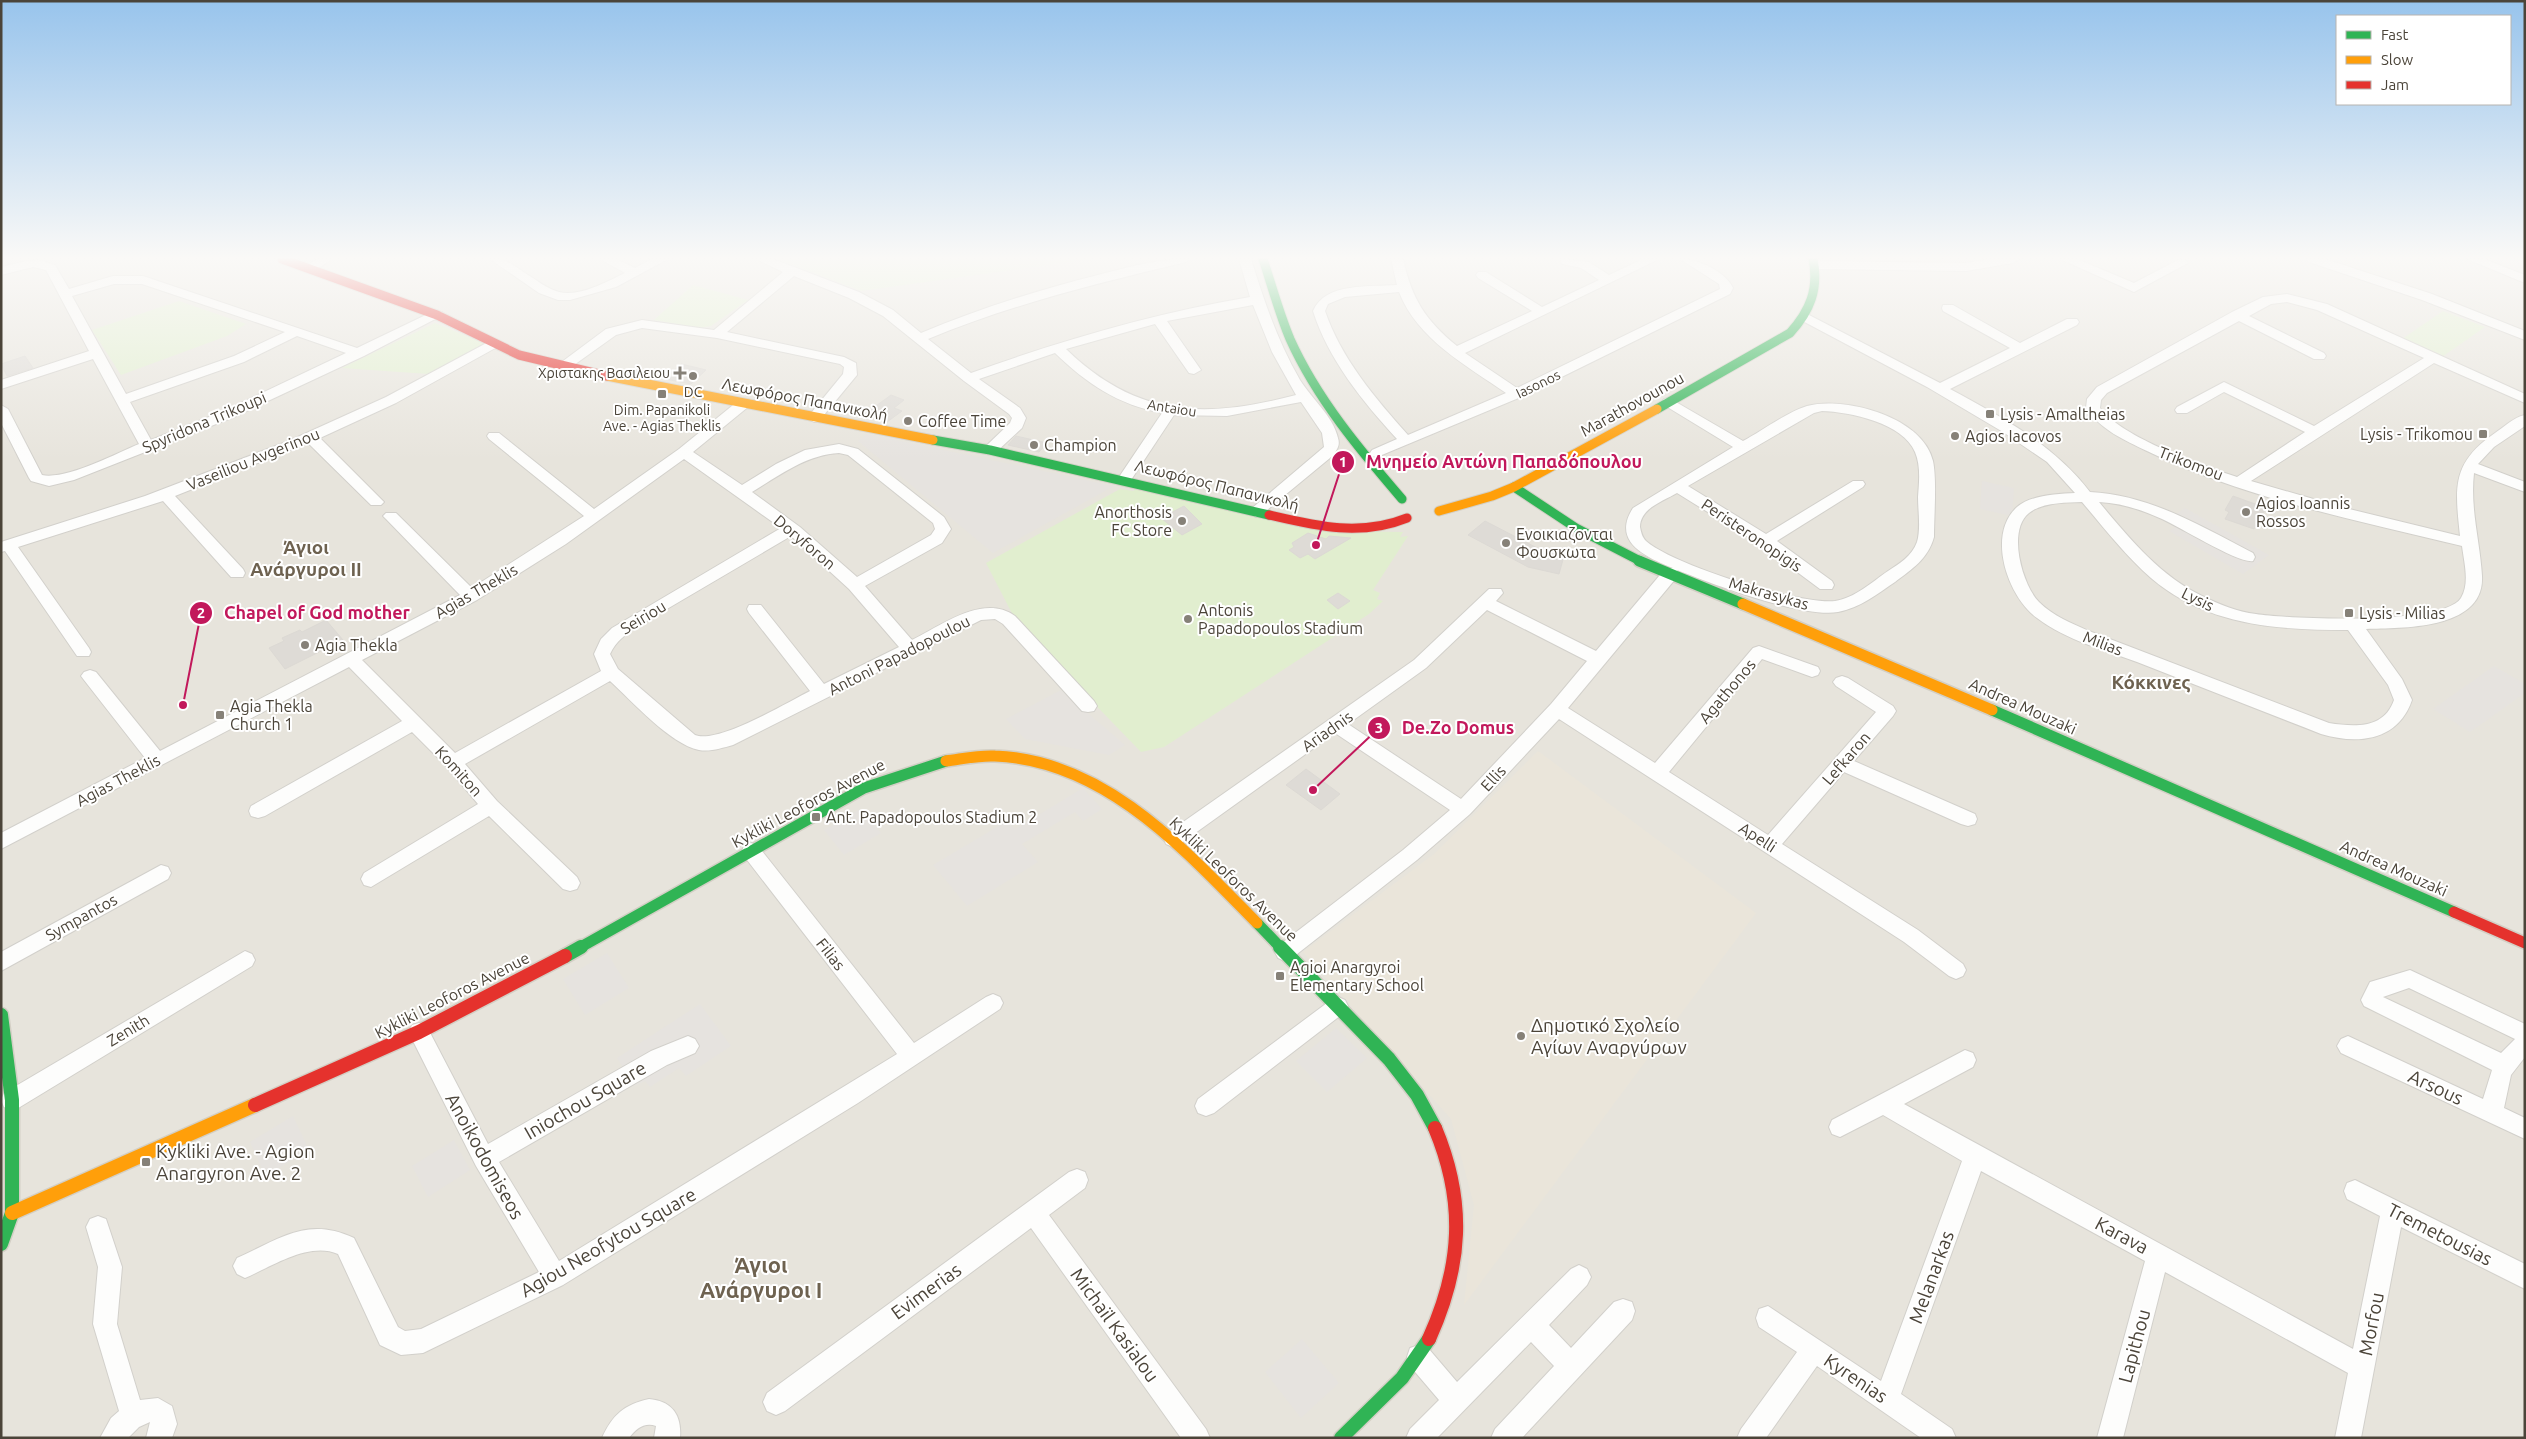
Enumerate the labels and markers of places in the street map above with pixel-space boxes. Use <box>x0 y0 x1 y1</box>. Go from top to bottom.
place label: Χριστακης Βασιλειου <box>538 365 670 381</box>
marker: Χριστακης Βασιλειου <box>674 367 686 379</box>
marker: DC <box>687 370 699 382</box>
place label: DC <box>684 384 703 400</box>
marker: Dim. Papanikoli Ave. - Agias Theklis <box>656 388 668 400</box>
place label: Dim. Papanikoli Ave. - Agias Theklis <box>603 402 721 434</box>
place label: Lysis - Amaltheias <box>2000 405 2125 423</box>
marker: Lysis - Amaltheias <box>1984 408 1996 420</box>
place label: Coffee Time <box>918 412 1006 430</box>
marker: Coffee Time <box>902 415 914 427</box>
place label: Lysis - Trikomou <box>2360 425 2473 443</box>
place label: Agios Iacovos <box>1965 427 2062 445</box>
marker: Lysis - Trikomou <box>2477 428 2489 440</box>
marker: Agios Iacovos <box>1949 430 1961 442</box>
place label: Champion <box>1044 436 1117 454</box>
marker: Champion <box>1028 439 1040 451</box>
callout: Μνημείο Αντώνη Παπαδόπουλου <box>1330 446 1652 479</box>
place label: Agios Ioannis Rossos <box>2256 494 2350 530</box>
place label: Anorthosis FC Store <box>1094 503 1172 539</box>
marker: Agios Ioannis Rossos <box>2240 506 2252 518</box>
marker: Anorthosis FC Store <box>1176 515 1188 527</box>
place label: Ενοικιαζονται Φουσκωτα <box>1516 525 1613 561</box>
marker: Ενοικιαζονται Φουσκωτα <box>1500 537 1512 549</box>
callout: Chapel of God mother <box>189 596 420 629</box>
place label: Antonis Papadopoulos Stadium <box>1198 601 1363 637</box>
place label: Lysis - Milias <box>2359 604 2445 622</box>
marker: Lysis - Milias <box>2343 607 2355 619</box>
marker: Antonis Papadopoulos Stadium <box>1182 613 1194 625</box>
place label: Agia Thekla <box>315 636 398 654</box>
marker: Agia Thekla <box>299 639 311 651</box>
place label: Agia Thekla Church 1 <box>230 697 313 733</box>
marker: Agia Thekla Church 1 <box>214 709 226 721</box>
callout: De.Zo Domus <box>1366 711 1524 744</box>
place label: Ant. Papadopoulos Stadium 2 <box>826 808 1037 826</box>
marker: Ant. Papadopoulos Stadium 2 <box>810 811 822 823</box>
place label: Agioi Anargyroi Elementary School <box>1290 958 1424 994</box>
marker: Agioi Anargyroi Elementary School <box>1274 970 1286 982</box>
place label: Δημοτικό Σχολείο Αγίων Αναργύρων <box>1531 1014 1687 1058</box>
marker: Δημοτικό Σχολείο Αγίων Αναργύρων <box>1515 1030 1527 1042</box>
place label: Kykliki Ave. - Agion Anargyron Ave. 2 <box>156 1140 315 1184</box>
marker: Kykliki Ave. - Agion Anargyron Ave. 2 <box>140 1156 152 1168</box>

